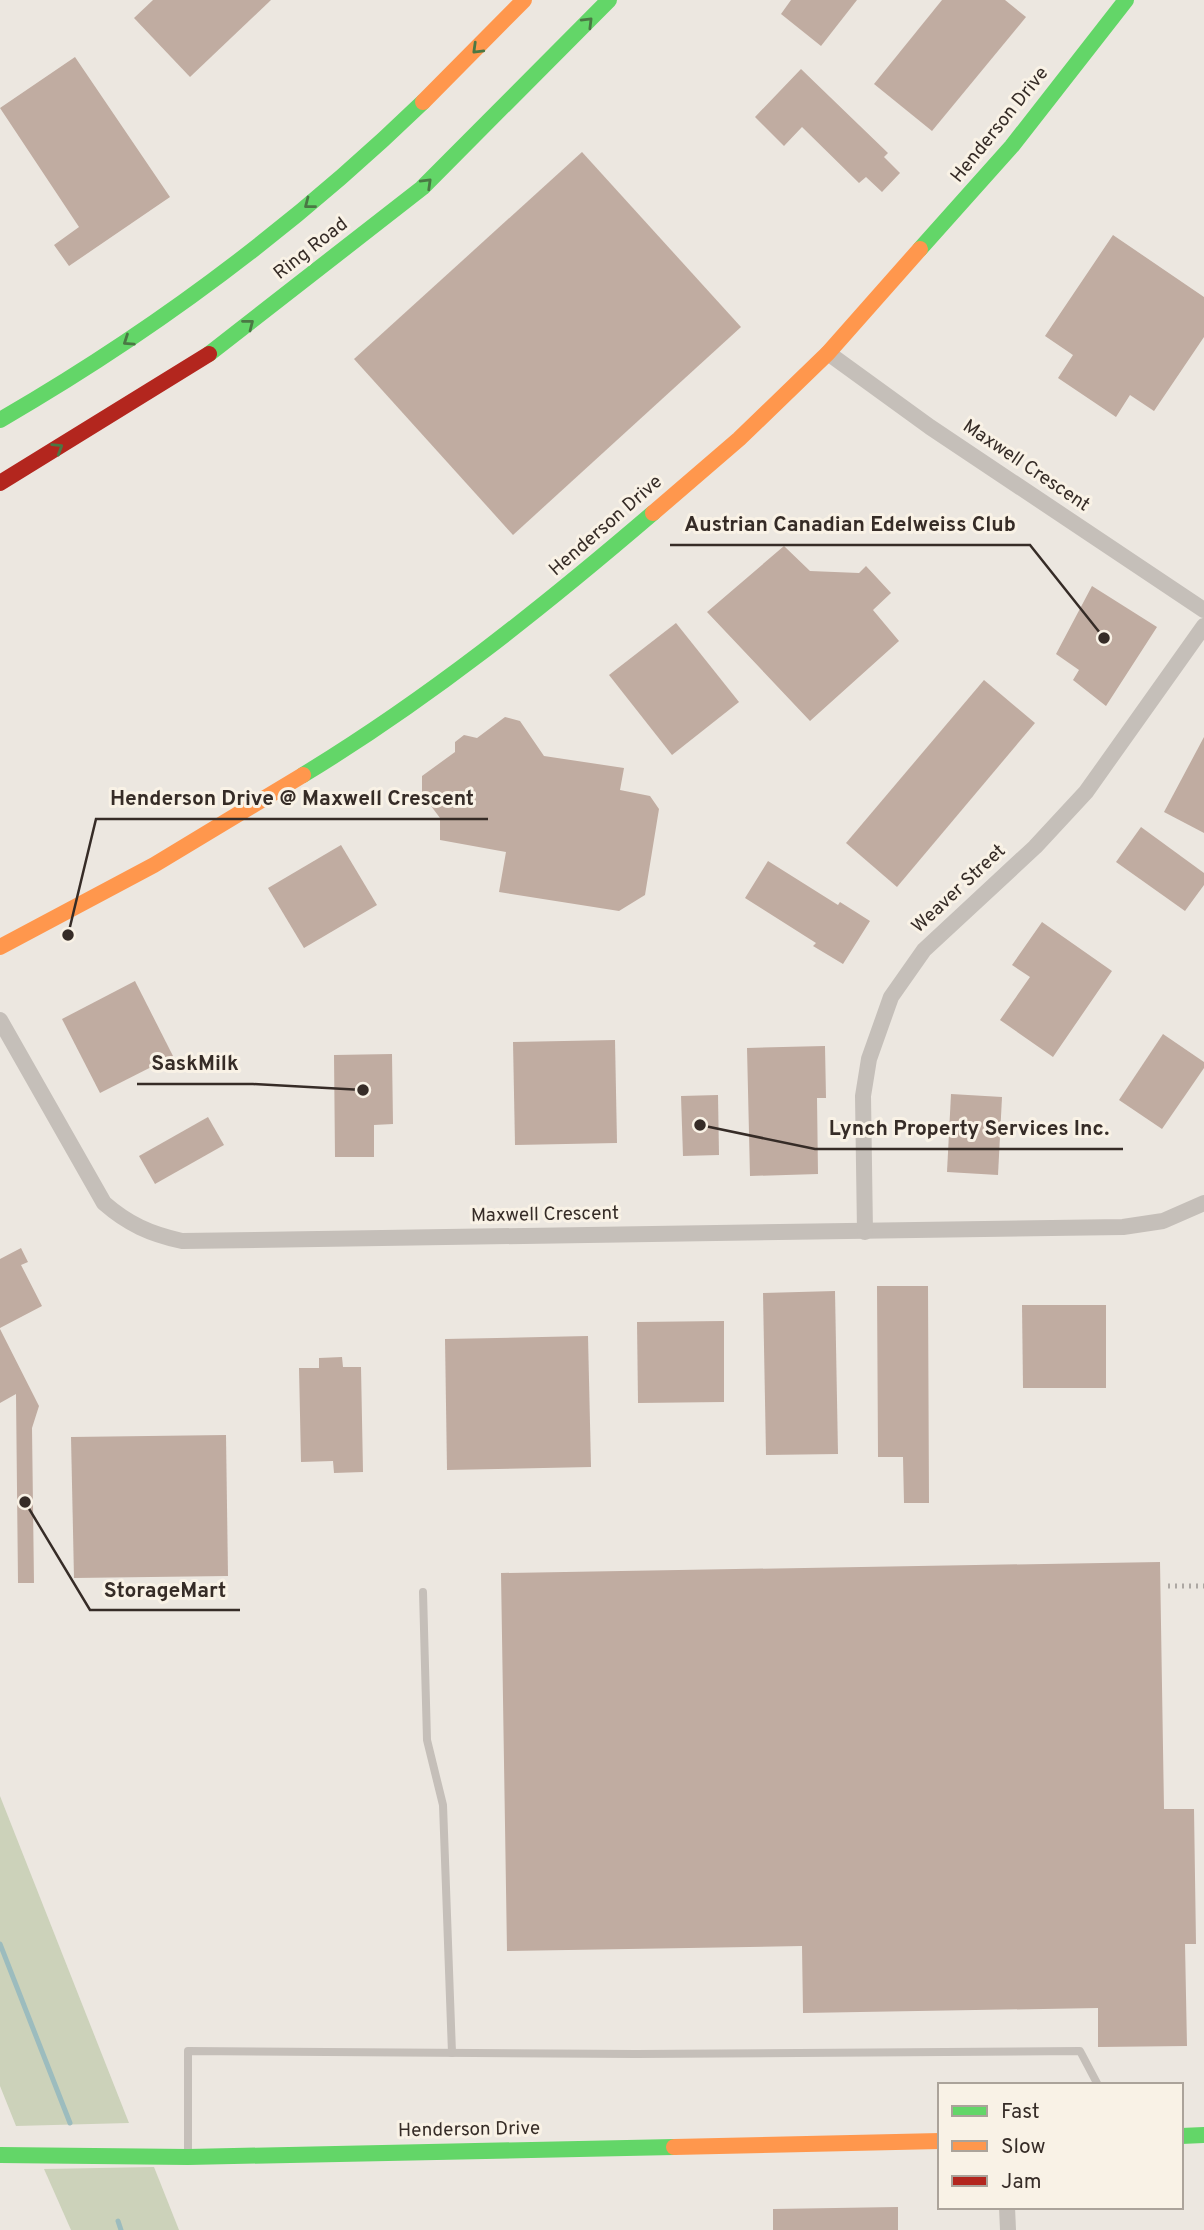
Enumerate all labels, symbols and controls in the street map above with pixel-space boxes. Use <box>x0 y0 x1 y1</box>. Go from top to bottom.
one-way arrow <box>579 17 592 30</box>
one-way arrow <box>472 41 485 54</box>
street label: Henderson Drive <box>946 62 1054 188</box>
one-way arrow <box>419 178 432 191</box>
one-way arrow <box>305 195 317 208</box>
street label: Ring Road <box>269 213 353 285</box>
one-way arrow <box>241 319 253 332</box>
one-way arrow <box>123 332 136 345</box>
street label: Maxwell Crescent <box>958 415 1094 517</box>
one-way arrow <box>51 443 64 456</box>
street label: Henderson Drive <box>544 470 668 582</box>
callout: Austrian Canadian Edelweiss Club <box>670 503 1030 545</box>
text: Austrian Canadian Edelweiss Club <box>684 512 1016 539</box>
callout: Henderson Drive @ Maxwell Crescent <box>96 777 488 819</box>
text: Henderson Drive @ Maxwell Crescent <box>110 786 474 813</box>
street label: Weaver Street <box>907 839 1011 939</box>
callout: SaskMilk <box>137 1042 253 1084</box>
text: SaskMilk <box>151 1051 239 1078</box>
callout: Lynch Property Services Inc. <box>815 1107 1123 1149</box>
text: Lynch Property Services Inc. <box>829 1116 1109 1143</box>
street label: Maxwell Crescent <box>471 1202 619 1228</box>
callout: StorageMart <box>90 1568 240 1610</box>
text: StorageMart <box>104 1578 226 1605</box>
legend <box>938 2083 1183 2209</box>
text: Fast <box>1001 2099 1040 2126</box>
street label: Henderson Drive <box>398 2117 540 2143</box>
text: Slow <box>1001 2134 1046 2161</box>
text: Jam <box>1001 2169 1042 2196</box>

